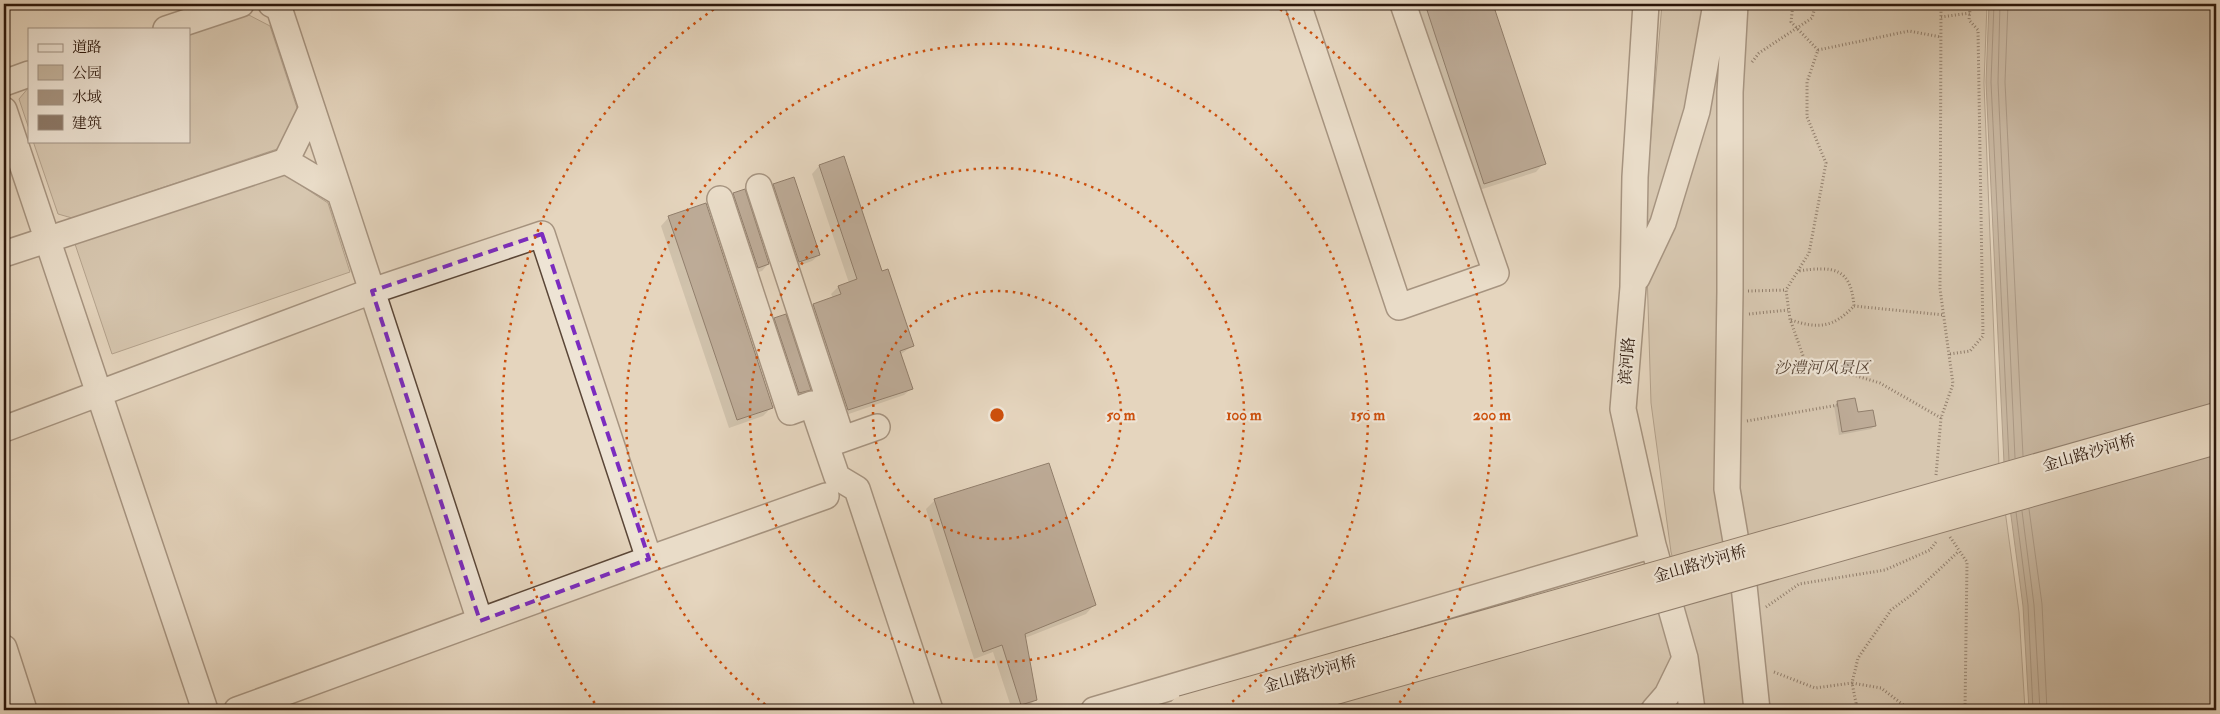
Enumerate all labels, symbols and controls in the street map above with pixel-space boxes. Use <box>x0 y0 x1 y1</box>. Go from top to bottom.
legend <box>28 28 190 142</box>
text: 道路 <box>72 38 102 57</box>
text: 公园 <box>72 64 102 83</box>
text: 水域 <box>72 88 102 107</box>
text: 建筑 <box>72 114 102 133</box>
street label: 滨河路 <box>1615 336 1639 386</box>
park label: 沙澧河风景区 <box>1774 358 1872 378</box>
centre of rings <box>988 406 1006 424</box>
text: 50 m <box>1107 406 1136 425</box>
text: 100 m <box>1226 406 1262 425</box>
text: 150 m <box>1351 406 1385 425</box>
text: 200 m <box>1473 406 1511 425</box>
street label: 金山路沙河桥 <box>2040 430 2138 476</box>
street label: 金山路沙河桥 <box>1651 541 1749 587</box>
street label: 金山路沙河桥 <box>1261 651 1359 697</box>

